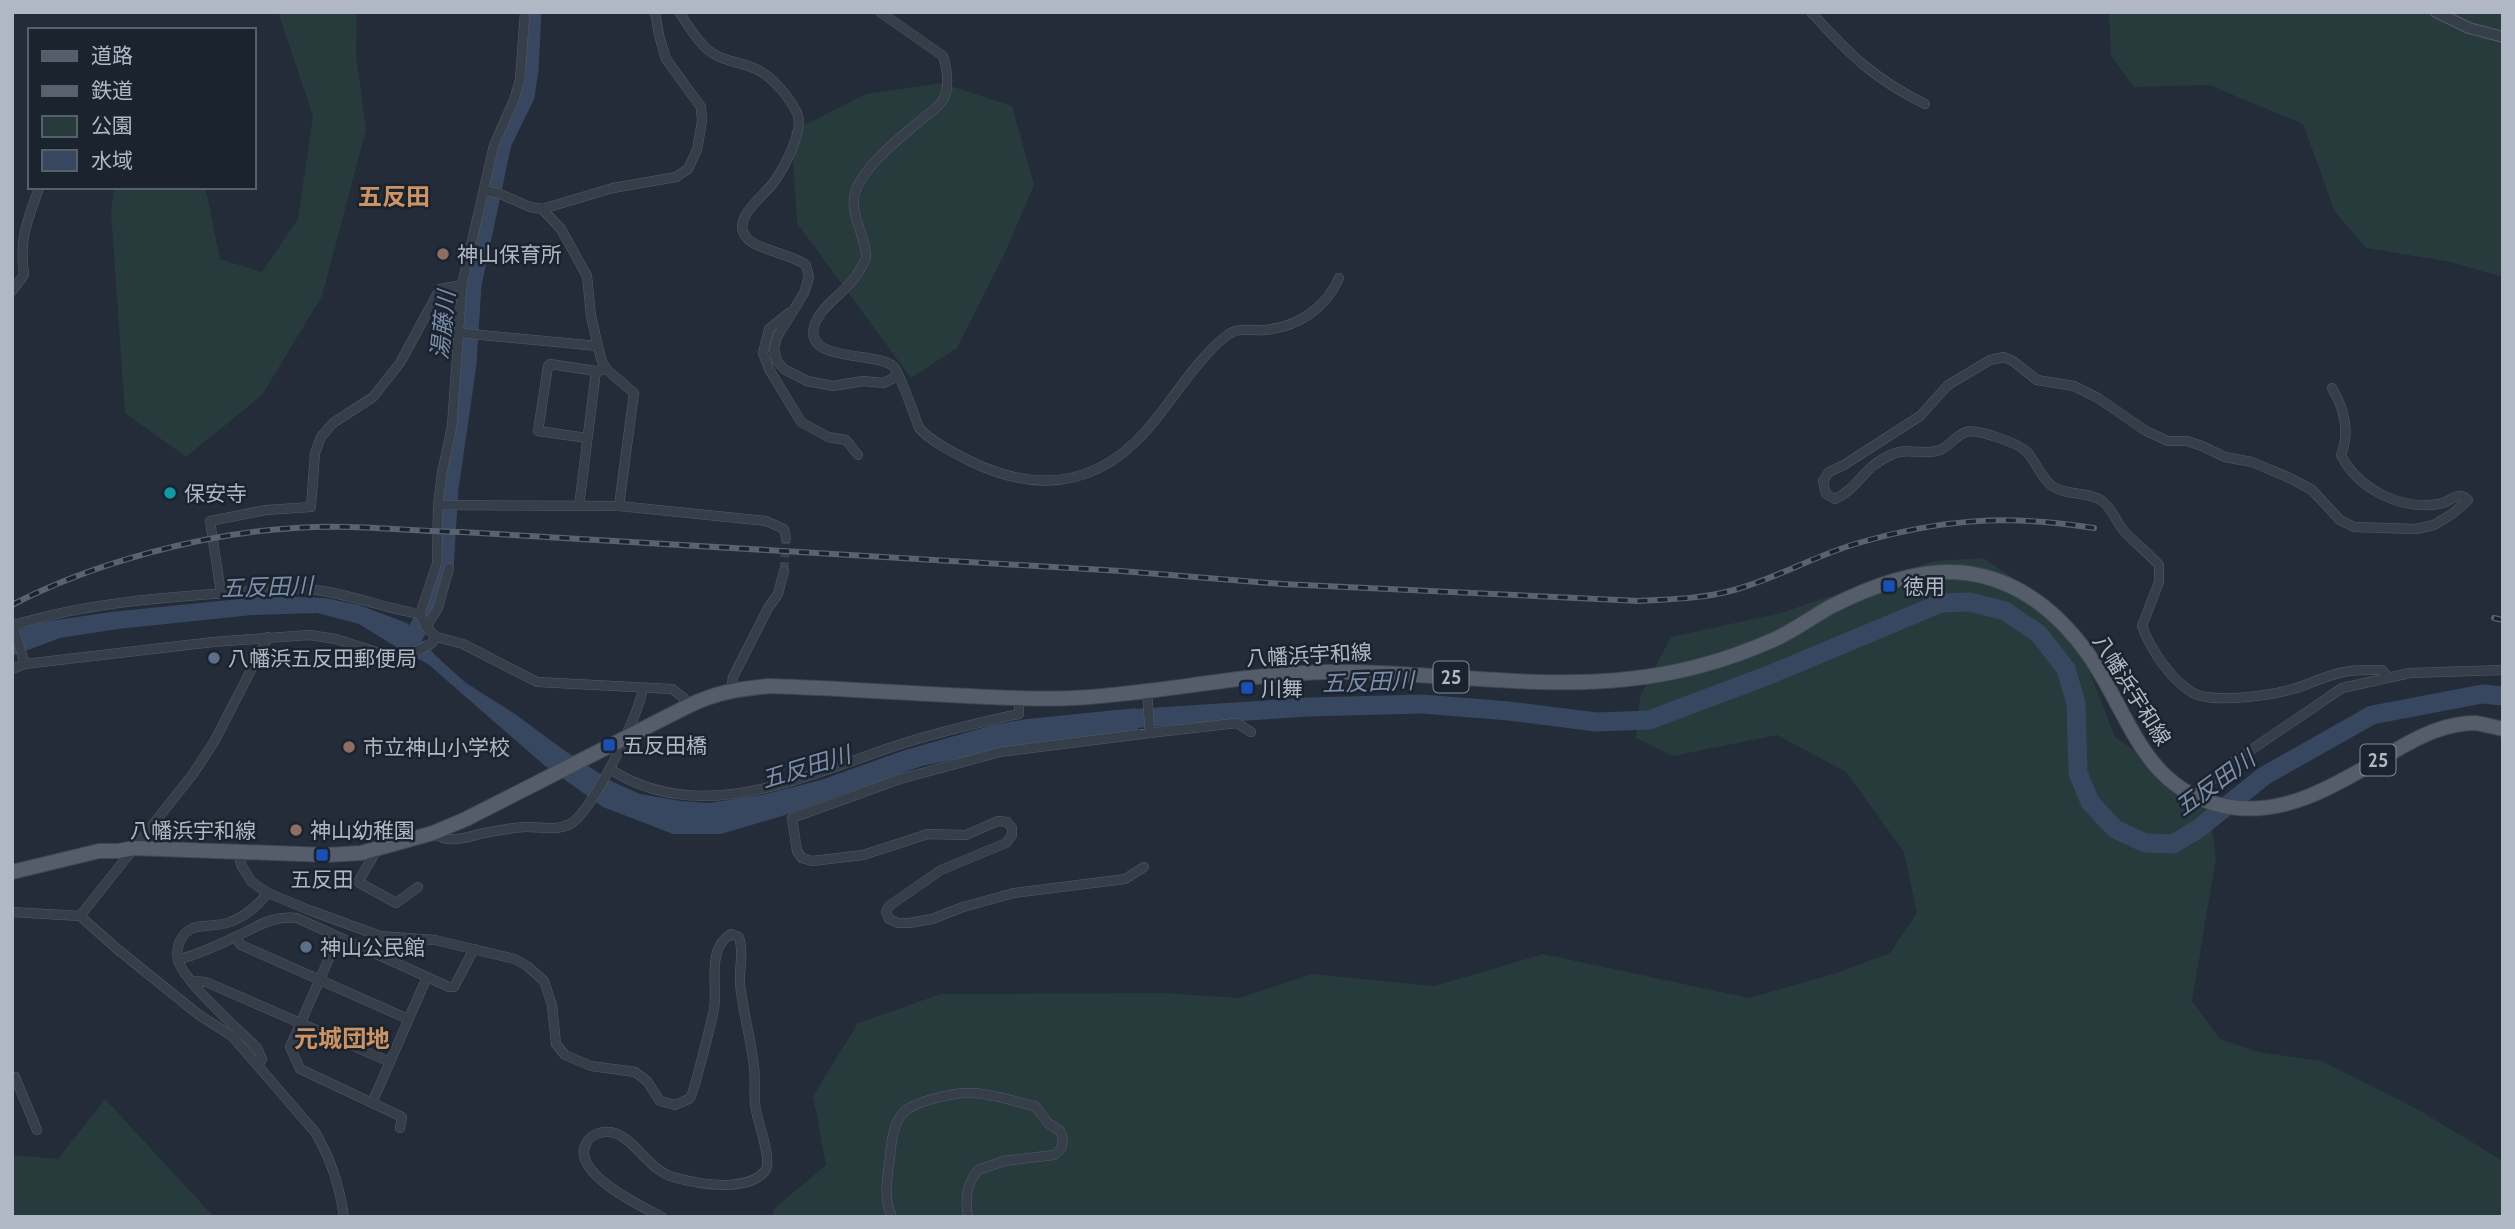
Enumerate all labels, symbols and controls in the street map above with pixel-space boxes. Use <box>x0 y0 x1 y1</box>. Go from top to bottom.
legend <box>28 28 256 189</box>
text: 道路 <box>91 43 133 68</box>
text: 鉄道 <box>91 78 133 103</box>
text: 公園 <box>91 113 133 138</box>
text: 水域 <box>91 148 133 173</box>
district label: 五反田 <box>358 182 430 211</box>
place label: 神山保育所 <box>457 242 562 267</box>
marker: 神山保育所 <box>435 246 451 262</box>
water label: 湯藤川 <box>425 286 461 361</box>
place label: 保安寺 <box>184 481 247 506</box>
marker: 保安寺 <box>162 485 178 501</box>
water label: 五反田川 <box>221 571 316 603</box>
place label: 徳用 <box>1903 574 1945 599</box>
marker: 徳用 <box>1881 578 1897 594</box>
street label: 八幡浜宇和線 <box>2088 630 2176 750</box>
street label: 八幡浜宇和線 <box>1245 639 1373 671</box>
place label: 八幡浜五反田郵便局 <box>228 646 417 671</box>
marker: 八幡浜五反田郵便局 <box>206 650 222 666</box>
road number: 25 <box>1434 662 1468 692</box>
water label: 五反田川 <box>1322 666 1417 698</box>
place label: 川舞 <box>1261 676 1303 701</box>
marker: 川舞 <box>1239 680 1255 696</box>
place label: 五反田橋 <box>623 733 707 758</box>
place label: 市立神山小学校 <box>363 735 510 760</box>
marker: 五反田橋 <box>601 737 617 753</box>
marker: 市立神山小学校 <box>341 739 357 755</box>
water label: 五反田川 <box>758 739 857 794</box>
water label: 五反田川 <box>2170 743 2263 821</box>
road number: 25 <box>2360 744 2396 776</box>
street label: 八幡浜宇和線 <box>130 818 256 843</box>
place label: 神山幼稚園 <box>310 818 415 843</box>
marker: 神山幼稚園 <box>288 822 304 838</box>
marker: 五反田 <box>314 847 330 863</box>
place label: 五反田 <box>291 867 354 892</box>
place label: 神山公民館 <box>320 935 425 960</box>
marker: 神山公民館 <box>298 939 314 955</box>
district label: 元城団地 <box>294 1024 390 1053</box>

